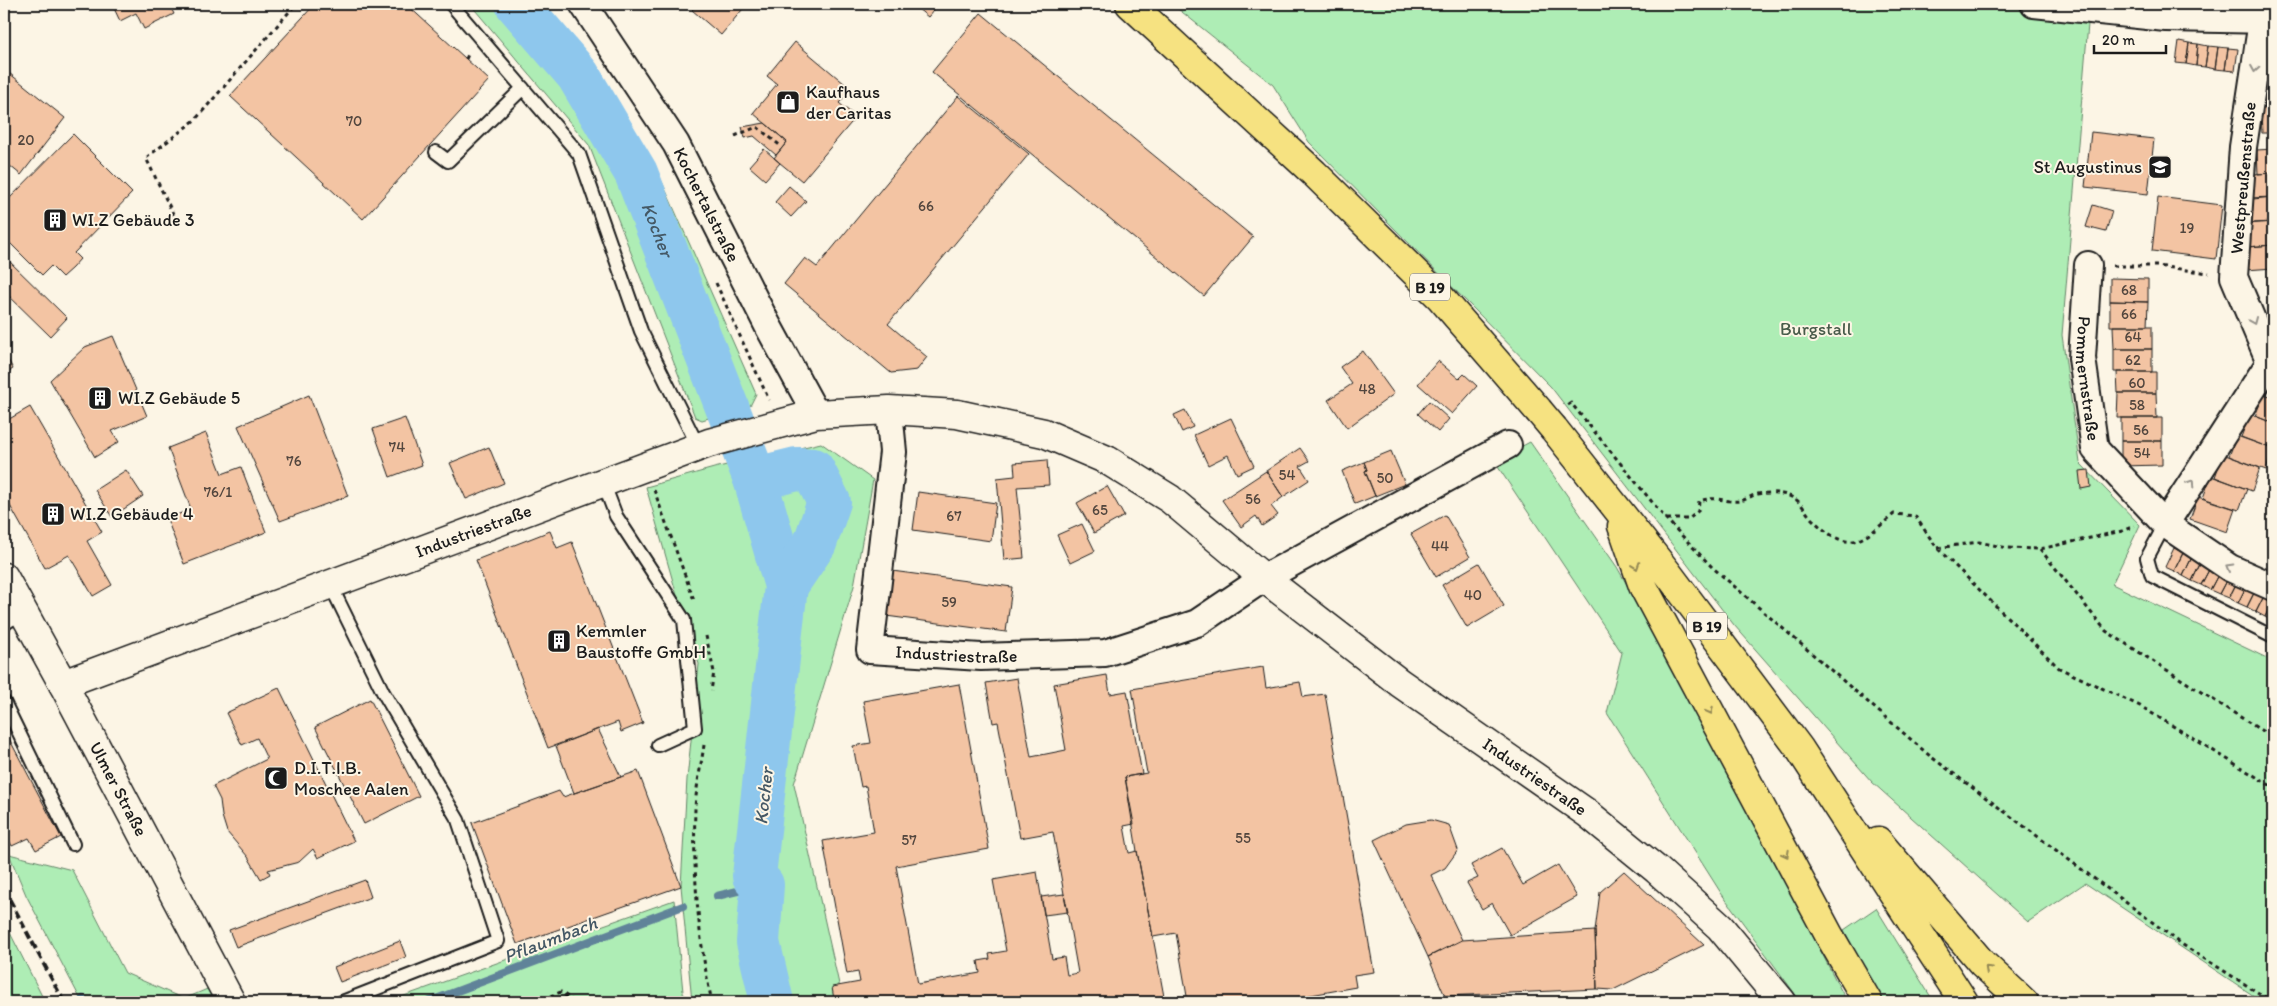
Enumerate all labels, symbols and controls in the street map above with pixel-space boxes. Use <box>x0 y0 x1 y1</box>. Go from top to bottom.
scale bar <box>2094 22 2167 54</box>
text: 20 m <box>2102 31 2136 49</box>
one-way arrow <box>2250 65 2261 73</box>
place label: Kaufhaus der Caritas <box>806 81 892 124</box>
shop icon: Kaufhaus der Caritas <box>775 89 801 115</box>
street label: Westpreußenstraße <box>2225 101 2261 255</box>
house number: 70 <box>346 112 362 130</box>
house number: 20 <box>17 131 35 149</box>
street label: Kochertalstraße <box>668 143 745 266</box>
school or university icon: St Augustinus <box>2147 154 2173 180</box>
place label: St Augustinus <box>2034 156 2142 178</box>
house number: 66 <box>918 197 934 215</box>
water label: Kocher <box>636 199 679 263</box>
building icon: WI.Z Gebäude 3 <box>42 207 68 233</box>
place label: WI.Z Gebäude 3 <box>72 209 195 231</box>
house number: 19 <box>2180 219 2195 237</box>
road number: B 19 <box>1410 274 1450 300</box>
house number: 68 <box>2121 281 2137 299</box>
house number: 66 <box>2121 305 2137 323</box>
street label: Pommernstraße <box>2071 315 2105 442</box>
one-way arrow <box>2247 317 2257 325</box>
park label: Burgstall <box>1780 318 1852 340</box>
house number: 64 <box>2125 328 2141 346</box>
house number: 62 <box>2125 351 2141 369</box>
house number: 60 <box>2128 374 2146 392</box>
house number: 48 <box>1358 380 1376 398</box>
building icon: WI.Z Gebäude 5 <box>87 385 113 411</box>
place label: WI.Z Gebäude 5 <box>118 387 240 409</box>
house number: 58 <box>2129 396 2145 414</box>
house number: 56 <box>2133 421 2149 439</box>
house number: 74 <box>389 438 405 456</box>
house number: 54 <box>2134 444 2150 462</box>
house number: 76 <box>286 452 302 470</box>
house number: 54 <box>1279 466 1295 484</box>
house number: 50 <box>1376 469 1394 487</box>
one-way arrow <box>2185 479 2195 488</box>
house number: 76/1 <box>204 483 232 501</box>
house number: 56 <box>1245 490 1261 508</box>
street label: Industriestraße <box>412 499 534 563</box>
building icon: WI.Z Gebäude 4 <box>40 501 66 527</box>
house number: 65 <box>1092 501 1108 519</box>
place label: WI.Z Gebäude 4 <box>70 503 194 525</box>
house number: 67 <box>946 507 962 525</box>
house number: 44 <box>1431 537 1449 555</box>
one-way arrow <box>1630 562 1640 570</box>
one-way arrow <box>2226 563 2235 573</box>
house number: 40 <box>1464 586 1482 604</box>
house number: 59 <box>941 593 957 611</box>
road number: B 19 <box>1687 612 1727 640</box>
place label: Kemmler Baustoffe GmbH <box>576 620 706 663</box>
building icon: Kemmler Baustoffe GmbH <box>546 628 572 654</box>
street label: Industriestraße <box>895 641 1018 668</box>
one-way arrow <box>1704 706 1714 715</box>
street label: Industriestraße <box>1478 733 1591 821</box>
street label: Ulmer Straße <box>85 738 152 840</box>
place label: D.I.T.I.B. Moschee Aalen <box>294 757 409 800</box>
water label: Kocher <box>749 764 778 826</box>
mosque icon: D.I.T.I.B. Moschee Aalen <box>263 765 289 791</box>
house number: 55 <box>1235 829 1251 847</box>
house number: 57 <box>901 831 917 849</box>
one-way arrow <box>1780 849 1790 858</box>
water label: Pflaumbach <box>500 911 601 968</box>
one-way arrow <box>1985 966 1994 975</box>

